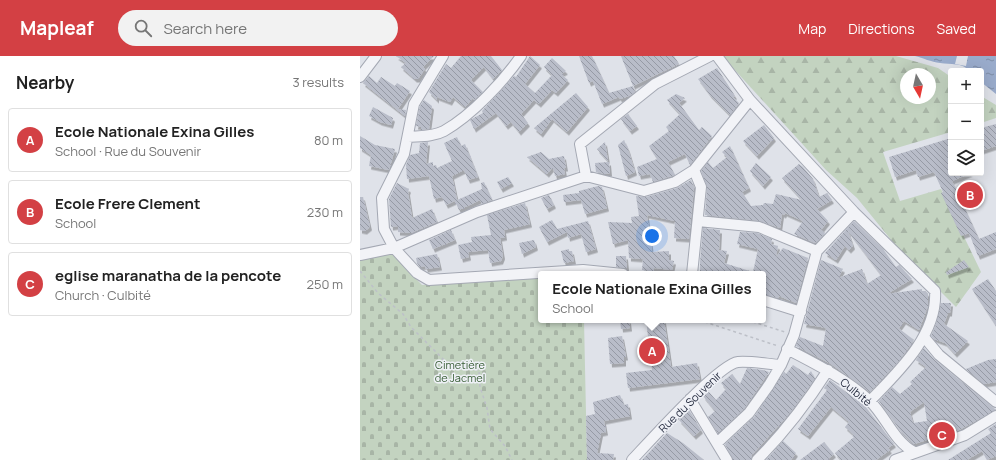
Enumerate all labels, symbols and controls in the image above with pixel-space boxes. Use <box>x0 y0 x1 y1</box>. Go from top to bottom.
search box <box>118 10 398 46</box>
text: Mapleaf <box>20 15 94 41</box>
icon: search <box>132 17 154 39</box>
text: Search here <box>164 18 247 39</box>
text: Map <box>798 19 826 38</box>
text: Directions <box>848 19 915 38</box>
text: Saved <box>937 19 976 38</box>
north arrow <box>900 68 936 104</box>
map controls <box>948 68 984 176</box>
button: + <box>948 68 984 104</box>
text: Nearby <box>16 71 74 94</box>
text: 3 results <box>292 73 344 91</box>
button: − <box>948 104 984 140</box>
text: Ecole Nationale Exina Gilles <box>55 121 254 142</box>
text: A <box>26 131 34 149</box>
text: 80 m <box>314 131 343 149</box>
button: layers <box>948 140 984 176</box>
text: School · Rue du Souvenir <box>55 142 201 160</box>
pin: B <box>957 180 983 210</box>
text: Ecole Frere Clement <box>55 193 200 214</box>
text: B <box>26 203 34 221</box>
text: 230 m <box>307 203 343 221</box>
text: School <box>55 214 96 232</box>
your location <box>642 226 662 246</box>
text: eglise maranatha de la pencote <box>55 265 281 286</box>
popup <box>538 271 766 323</box>
text: C <box>25 275 35 293</box>
text: 250 m <box>307 275 343 293</box>
text: Ecole Nationale Exina Gilles <box>552 278 752 299</box>
text: Church · Culbité <box>55 286 151 304</box>
text: School <box>552 299 594 317</box>
pin: A <box>639 336 665 366</box>
park label: Cimetière de Jacmel <box>435 357 485 385</box>
street label: Rue du Souvenir <box>655 368 724 435</box>
street label: Culbité <box>837 374 876 409</box>
pin: C <box>929 420 955 450</box>

